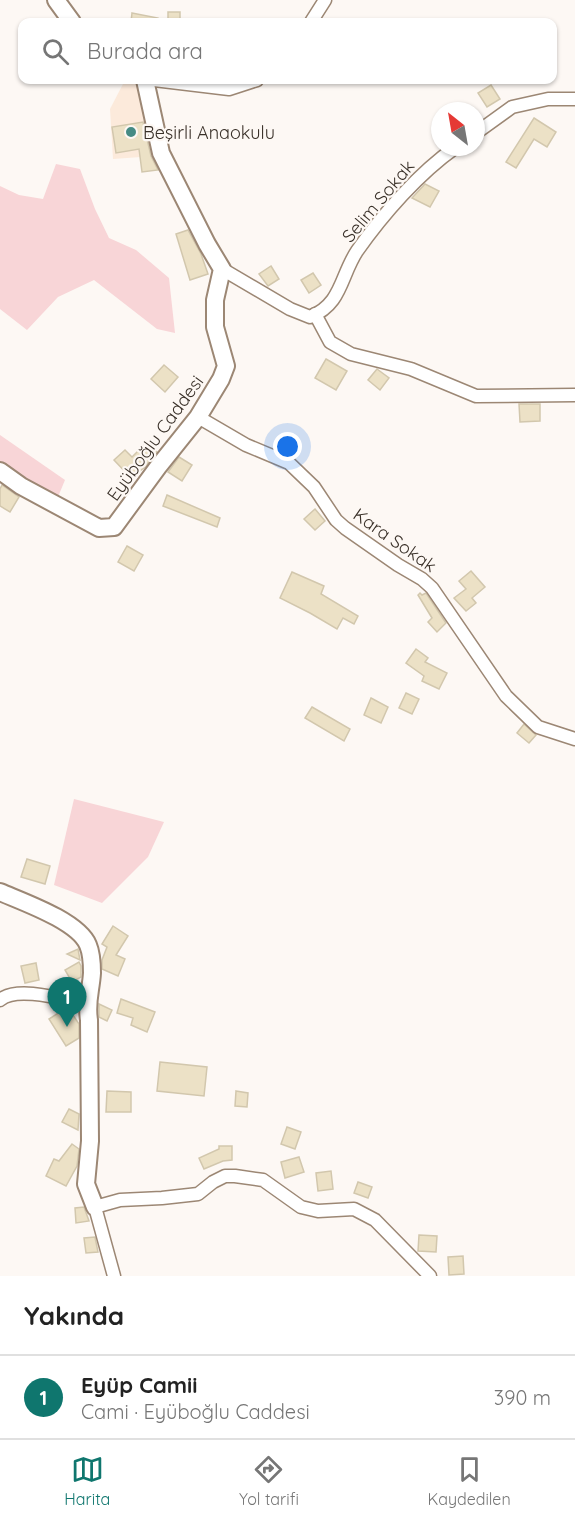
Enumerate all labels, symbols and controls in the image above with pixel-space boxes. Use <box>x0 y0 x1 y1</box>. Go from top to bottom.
search box <box>18 18 557 84</box>
icon: search <box>39 35 72 68</box>
text: Burada ara <box>87 37 203 65</box>
north arrow <box>431 102 485 156</box>
place label: Beşirli Anaokulu <box>143 121 275 144</box>
marker: Beşirli Anaokulu <box>124 125 138 139</box>
street label: Selim Sokak <box>337 155 419 247</box>
street label: Eyüboğlu Caddesi <box>102 371 208 505</box>
your location <box>273 432 302 461</box>
street label: Kara Sokak <box>349 503 441 577</box>
pin: 1 <box>48 978 86 1027</box>
text: Yakında <box>24 1299 124 1332</box>
text: Eyüp Camii <box>81 1371 197 1399</box>
text: 1 <box>40 1385 47 1410</box>
text: 390 m <box>494 1385 551 1410</box>
text: Cami · Eyüboğlu Caddesi <box>81 1399 310 1424</box>
tab: Harita <box>64 1453 110 1509</box>
tab: Yol tarifi <box>239 1453 299 1509</box>
tab: Kaydedilen <box>427 1453 511 1509</box>

